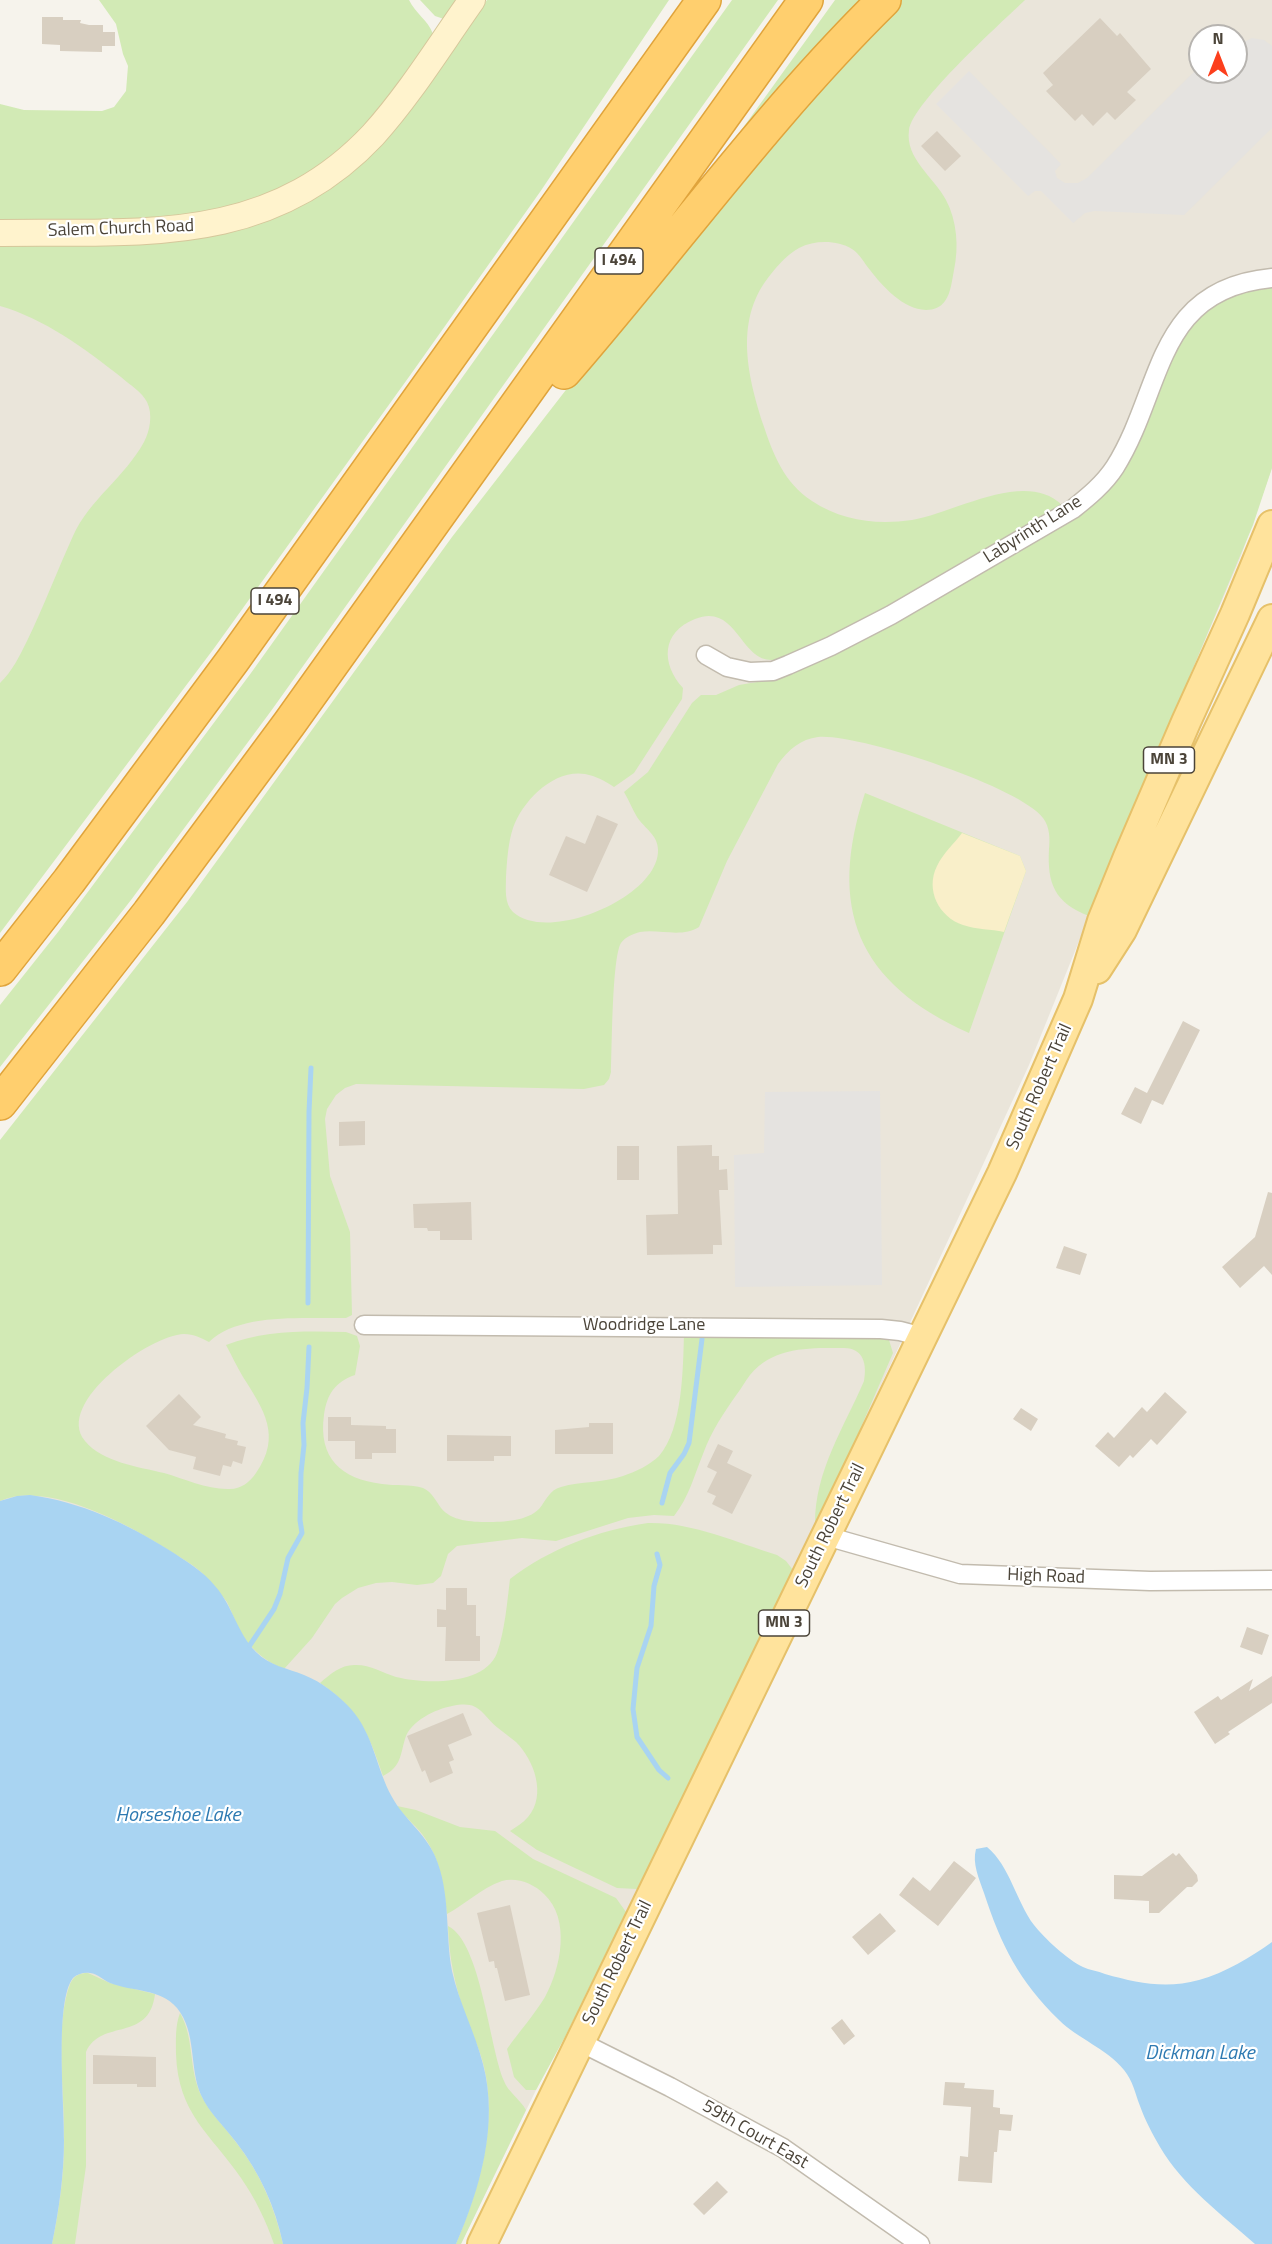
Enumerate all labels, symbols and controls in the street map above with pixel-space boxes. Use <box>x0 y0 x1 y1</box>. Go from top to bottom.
north arrow <box>1188 24 1248 84</box>
text: N <box>1212 26 1224 50</box>
street label: Salem Church Road <box>47 216 195 242</box>
road number: I 494 <box>595 248 643 274</box>
street label: Labyrinth Lane <box>980 491 1086 569</box>
road number: I 494 <box>251 588 299 614</box>
road number: MN 3 <box>1144 747 1194 773</box>
street label: South Robert Trail <box>1003 1021 1077 1153</box>
street label: Woodridge Lane <box>583 1315 705 1337</box>
street label: South Robert Trail <box>792 1460 870 1592</box>
street label: High Road <box>1007 1565 1085 1589</box>
road number: MN 3 <box>758 1610 810 1636</box>
water label: Horseshoe Lake <box>116 1804 240 1828</box>
street label: South Robert Trail <box>579 1897 657 2029</box>
water label: Dickman Lake <box>1145 2042 1255 2066</box>
street label: 59th Court East <box>698 2096 812 2174</box>

